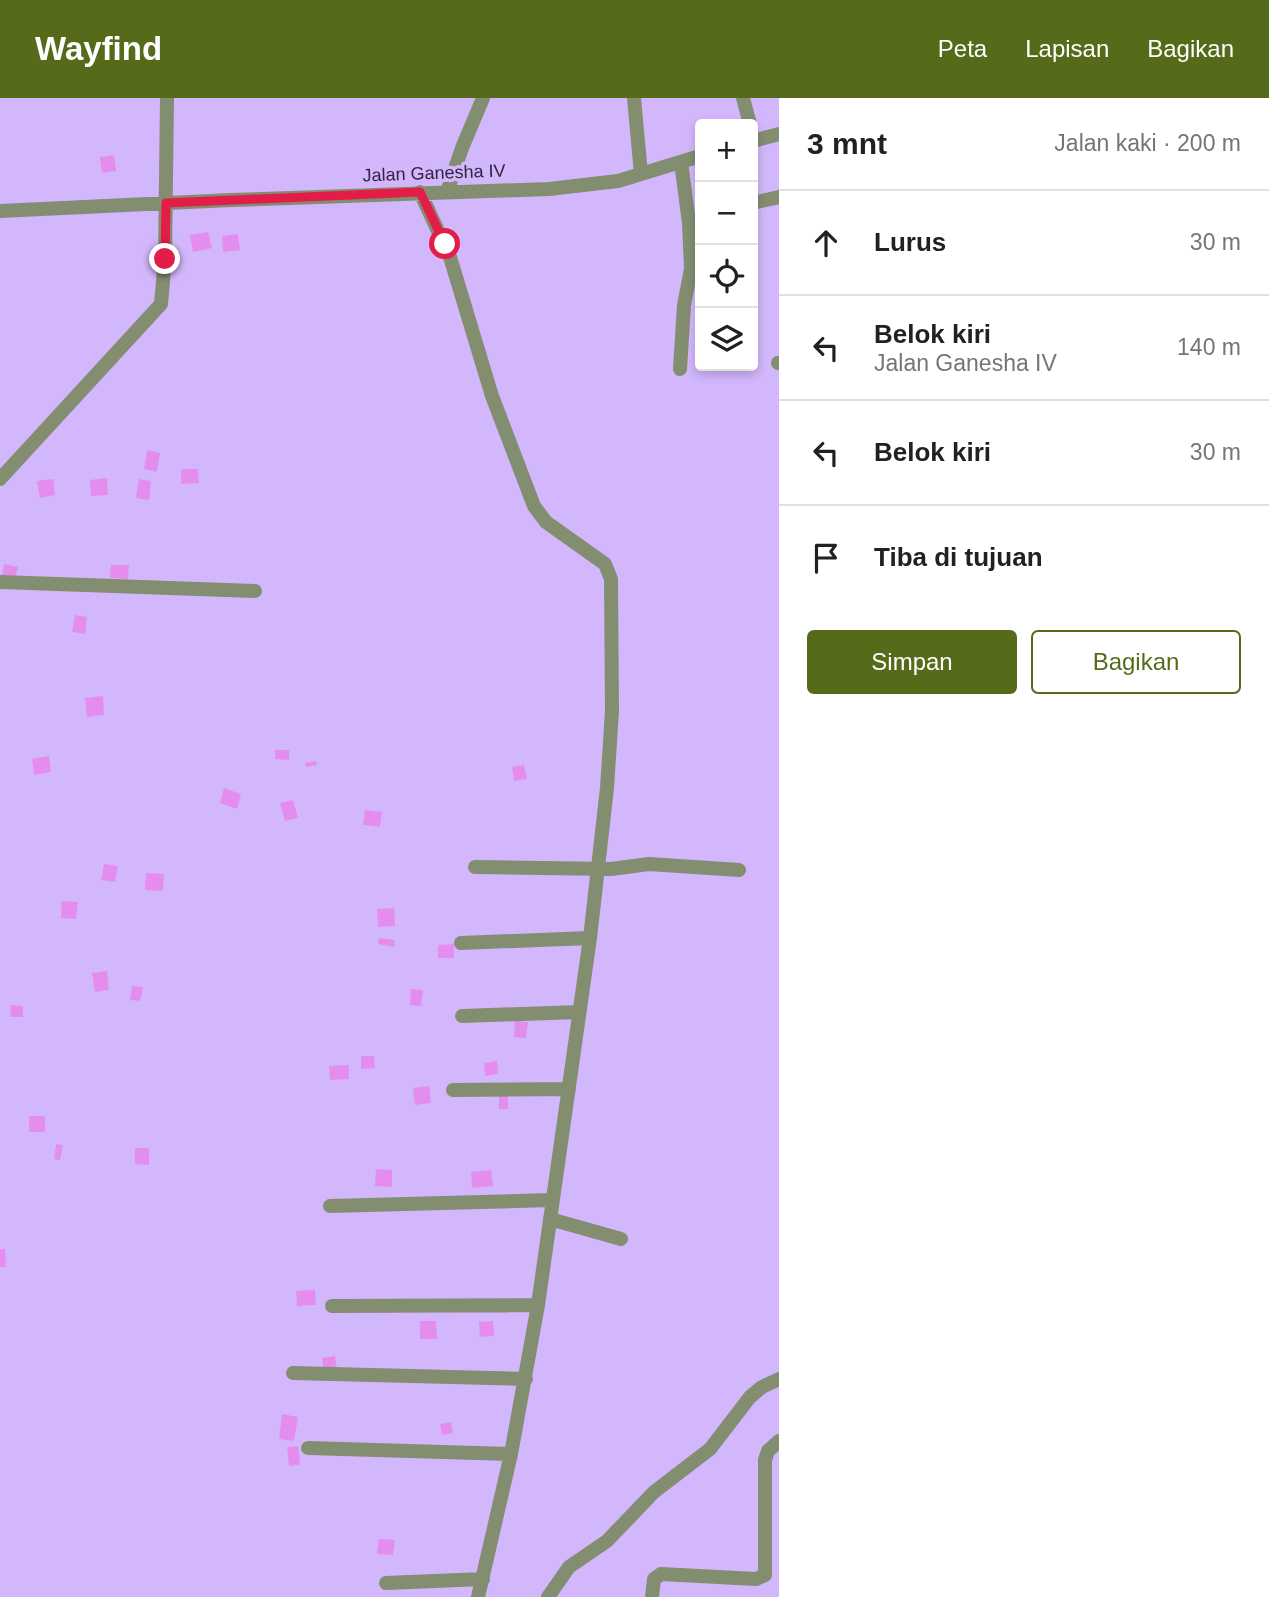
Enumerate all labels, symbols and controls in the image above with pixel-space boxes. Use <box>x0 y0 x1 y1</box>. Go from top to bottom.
text: Wayfind <box>35 30 162 67</box>
text: Peta <box>938 35 987 62</box>
text: Lapisan <box>1025 35 1109 62</box>
text: Bagikan <box>1147 35 1234 62</box>
map controls <box>695 119 758 371</box>
button: + <box>695 119 758 182</box>
text: 3 mnt <box>807 127 887 160</box>
text: Jalan kaki · 200 m <box>1054 130 1241 156</box>
street label: Jalan Ganesha IV <box>362 161 506 185</box>
button: − <box>695 182 758 245</box>
icon: ahead <box>807 224 845 262</box>
text: Lurus <box>874 227 946 257</box>
route start <box>429 228 460 259</box>
text: 30 m <box>1190 229 1241 255</box>
route end <box>149 243 180 274</box>
button: locate <box>695 245 758 308</box>
button: layers <box>695 308 758 371</box>
text: Belok kiri <box>874 319 991 349</box>
icon: left <box>807 329 845 367</box>
text: 140 m <box>1177 334 1241 360</box>
text: Jalan Ganesha IV <box>874 350 1057 376</box>
icon: left <box>807 434 845 472</box>
text: Belok kiri <box>874 437 991 467</box>
text: 30 m <box>1190 439 1241 465</box>
icon: arrive <box>807 539 845 577</box>
text: Tiba di tujuan <box>874 542 1043 572</box>
button: Simpan <box>807 630 1017 694</box>
button: Bagikan <box>1031 630 1241 694</box>

